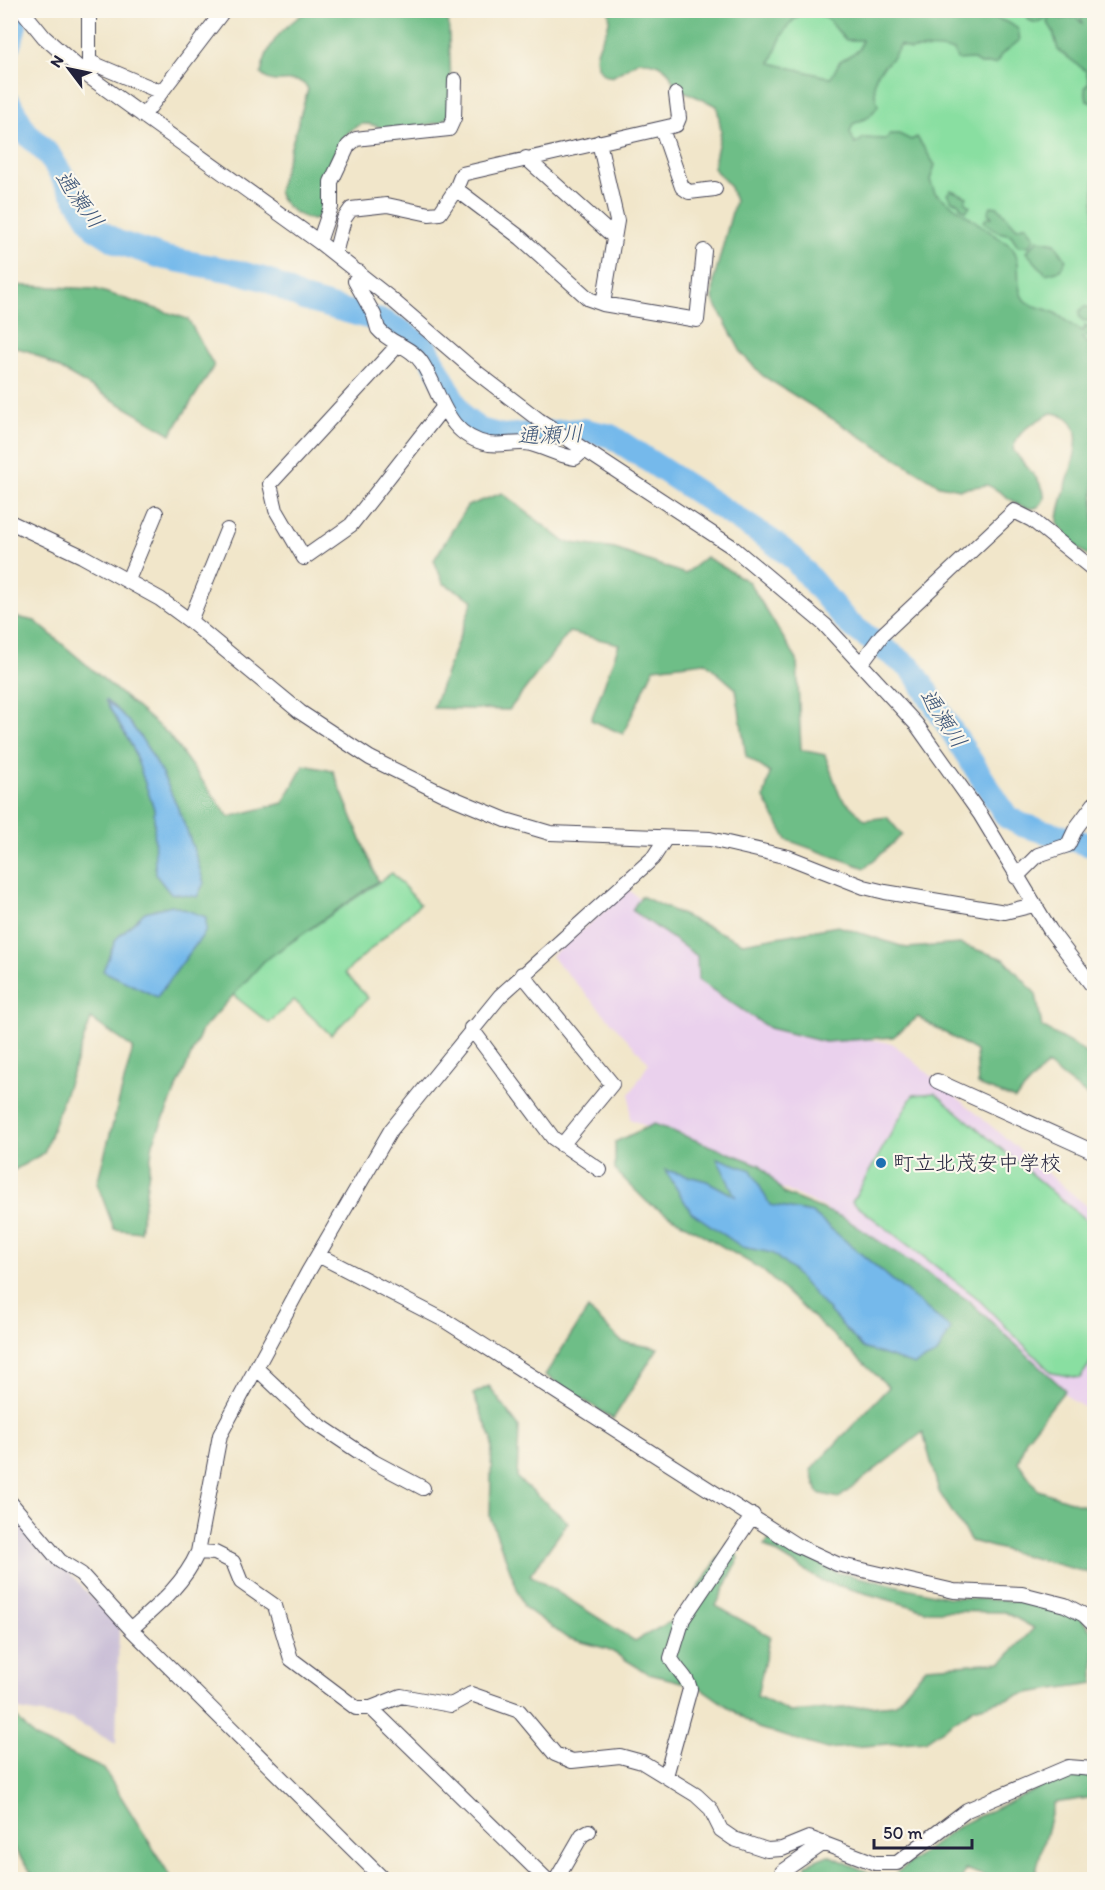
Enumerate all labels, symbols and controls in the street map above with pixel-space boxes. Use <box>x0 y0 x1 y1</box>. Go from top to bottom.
north arrow <box>39 39 99 99</box>
text: N <box>46 52 68 71</box>
water label: 通瀬川 <box>49 165 110 234</box>
water label: 通瀬川 <box>517 420 583 449</box>
water label: 通瀬川 <box>914 683 973 753</box>
place label: 町立北茂安中学校 <box>893 1150 1061 1175</box>
marker: 町立北茂安中学校 <box>874 1156 888 1170</box>
scale bar <box>874 1812 972 1850</box>
text: 50 m <box>883 1822 923 1844</box>

